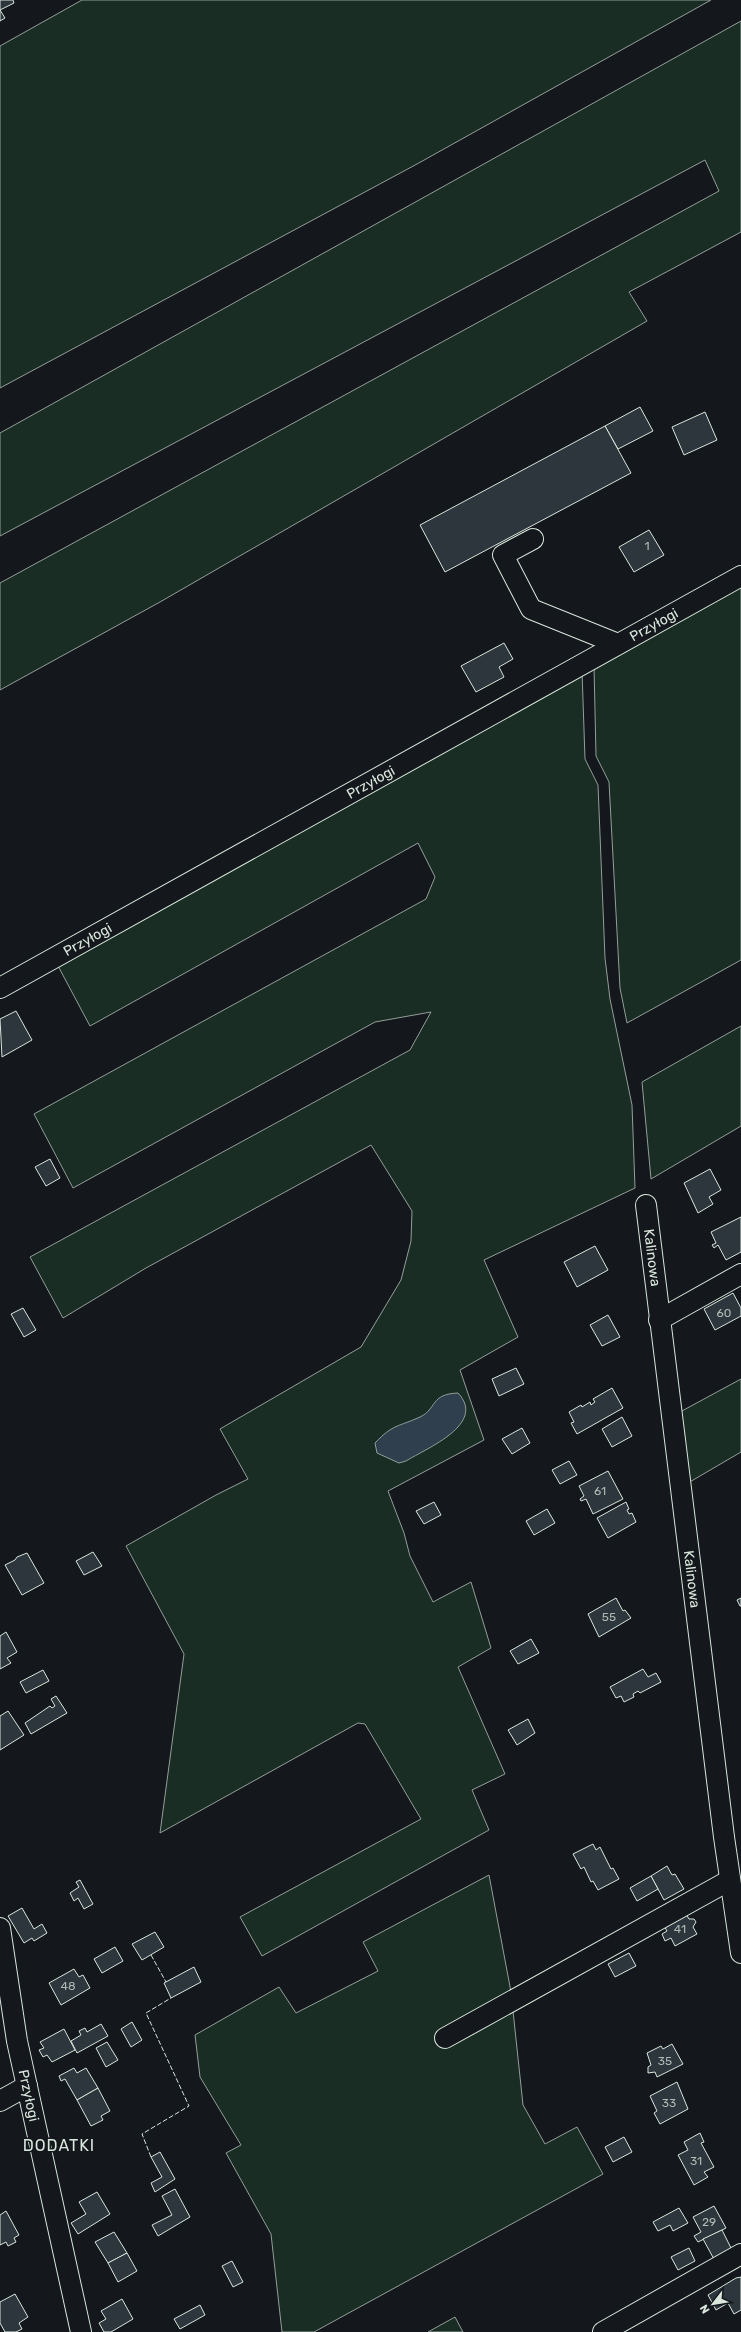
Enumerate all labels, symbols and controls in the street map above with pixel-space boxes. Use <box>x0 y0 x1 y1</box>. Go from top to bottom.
house number: 1 <box>644 539 650 553</box>
street label: Przyłogi <box>627 605 681 645</box>
street label: Przyłogi <box>344 762 398 803</box>
street label: Przyłogi <box>60 920 115 960</box>
street label: Kalinowa <box>640 1228 664 1287</box>
house number: 60 <box>717 1306 731 1320</box>
house number: 61 <box>594 1484 606 1498</box>
street label: Kalinowa <box>680 1549 704 1609</box>
house number: 55 <box>602 1610 616 1624</box>
house number: 41 <box>674 1922 686 1936</box>
house number: 48 <box>60 1979 76 1993</box>
house number: 35 <box>658 2054 672 2068</box>
street label: Przyłogi <box>15 2068 42 2123</box>
house number: 33 <box>662 2096 676 2110</box>
district label: DODATKI <box>23 2136 95 2155</box>
house number: 31 <box>690 2154 702 2168</box>
house number: 29 <box>702 2215 716 2229</box>
north arrow <box>693 2284 733 2324</box>
text: N <box>697 2302 712 2316</box>

